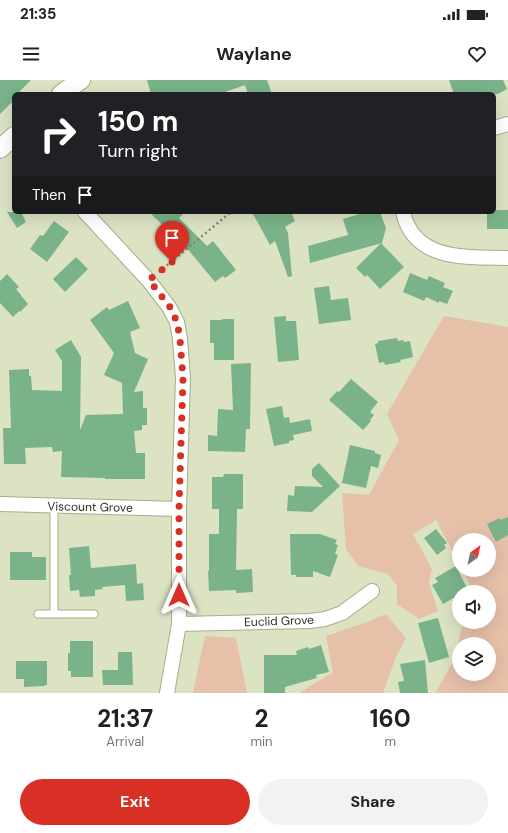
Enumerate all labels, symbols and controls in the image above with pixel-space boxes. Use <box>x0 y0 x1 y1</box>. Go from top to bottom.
text: 21:35 <box>20 4 56 24</box>
text: Waylane <box>216 42 292 66</box>
icon: menu <box>20 43 42 65</box>
icon: heart <box>466 43 488 65</box>
text: 150 m <box>98 103 178 140</box>
icon: right <box>32 108 84 160</box>
text: Turn right <box>98 139 178 163</box>
icon: arrive <box>74 184 96 206</box>
text: Then <box>32 185 66 205</box>
pin <box>155 221 189 262</box>
icon: arrive <box>161 227 183 249</box>
street label: Viscount Grove <box>47 498 133 516</box>
north arrow <box>452 533 496 577</box>
map controls <box>452 533 496 681</box>
position arrow <box>158 574 200 616</box>
button: sound <box>452 585 496 629</box>
street label: Euclid Grove <box>244 612 314 630</box>
button: layers <box>452 637 496 681</box>
text: 21:37 <box>97 703 153 734</box>
text: 2 <box>255 703 268 734</box>
text: 160 <box>370 703 411 734</box>
text: Arrival <box>106 733 144 750</box>
text: min <box>250 733 273 750</box>
text: m <box>384 733 396 750</box>
button: Exit <box>20 779 250 825</box>
button: Share <box>258 779 488 825</box>

